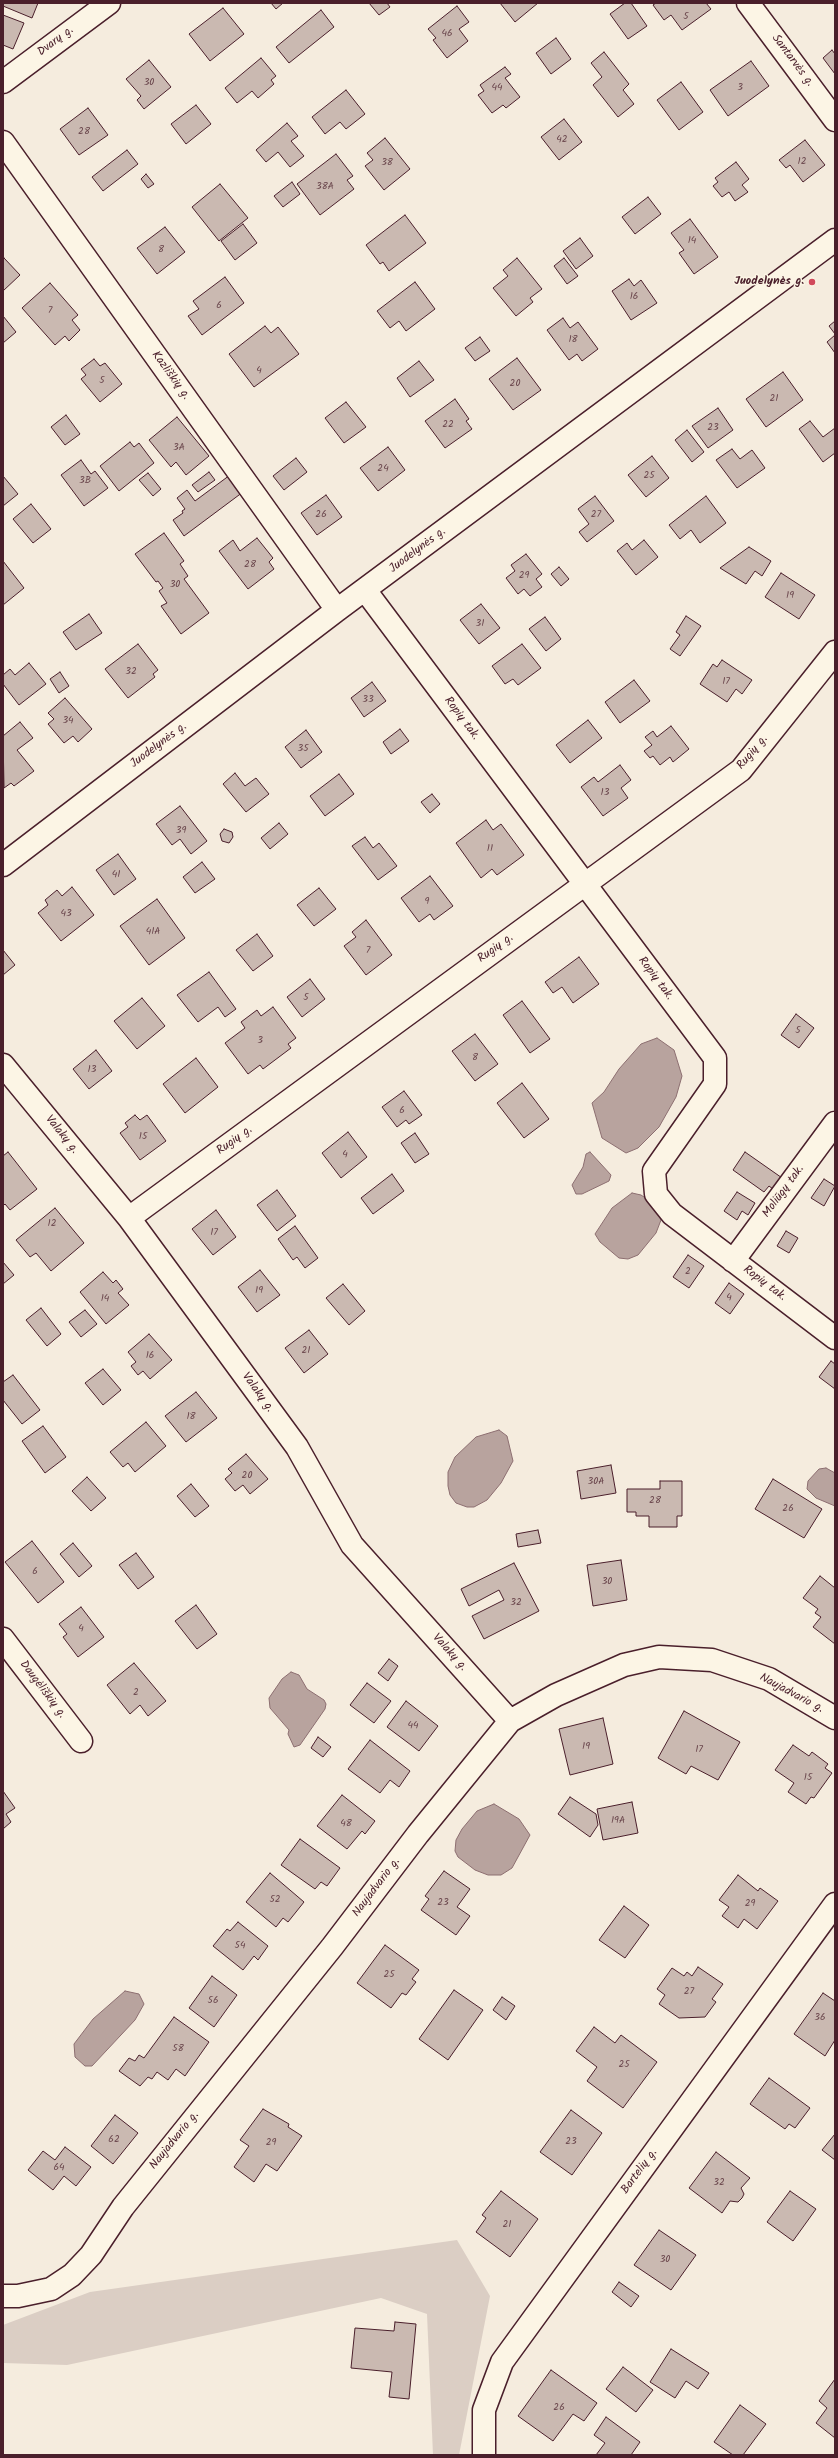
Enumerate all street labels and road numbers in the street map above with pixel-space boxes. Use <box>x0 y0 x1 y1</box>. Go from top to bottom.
street label: Dvarų g. <box>35 24 77 60</box>
street label: Santarvės g. <box>768 32 816 90</box>
street label: Kazliškių g. <box>148 349 192 403</box>
street label: Juodelynės g. <box>387 525 449 577</box>
street label: Ropių tak. <box>440 695 482 743</box>
street label: Juodelynės g. <box>128 720 190 772</box>
street label: Rugių g. <box>734 733 772 773</box>
street label: Rugių g. <box>475 931 517 967</box>
street label: Ropių tak. <box>634 955 676 1003</box>
street label: Valakų g. <box>41 1113 81 1157</box>
street label: Rugių g. <box>214 1123 256 1159</box>
street label: Moliūgų tak. <box>760 1163 808 1221</box>
street label: Ropių tak. <box>740 1263 788 1305</box>
street label: Valakų g. <box>238 1370 276 1416</box>
street label: Valakų g. <box>428 1631 470 1675</box>
street label: Daugėliškių g. <box>16 1658 68 1722</box>
street label: Naujadvario g. <box>756 1671 826 1717</box>
street label: Naujadvario g. <box>350 1856 404 1920</box>
street label: Naujadvario g. <box>147 2109 203 2173</box>
street label: Bartelių g. <box>619 2147 661 2197</box>

